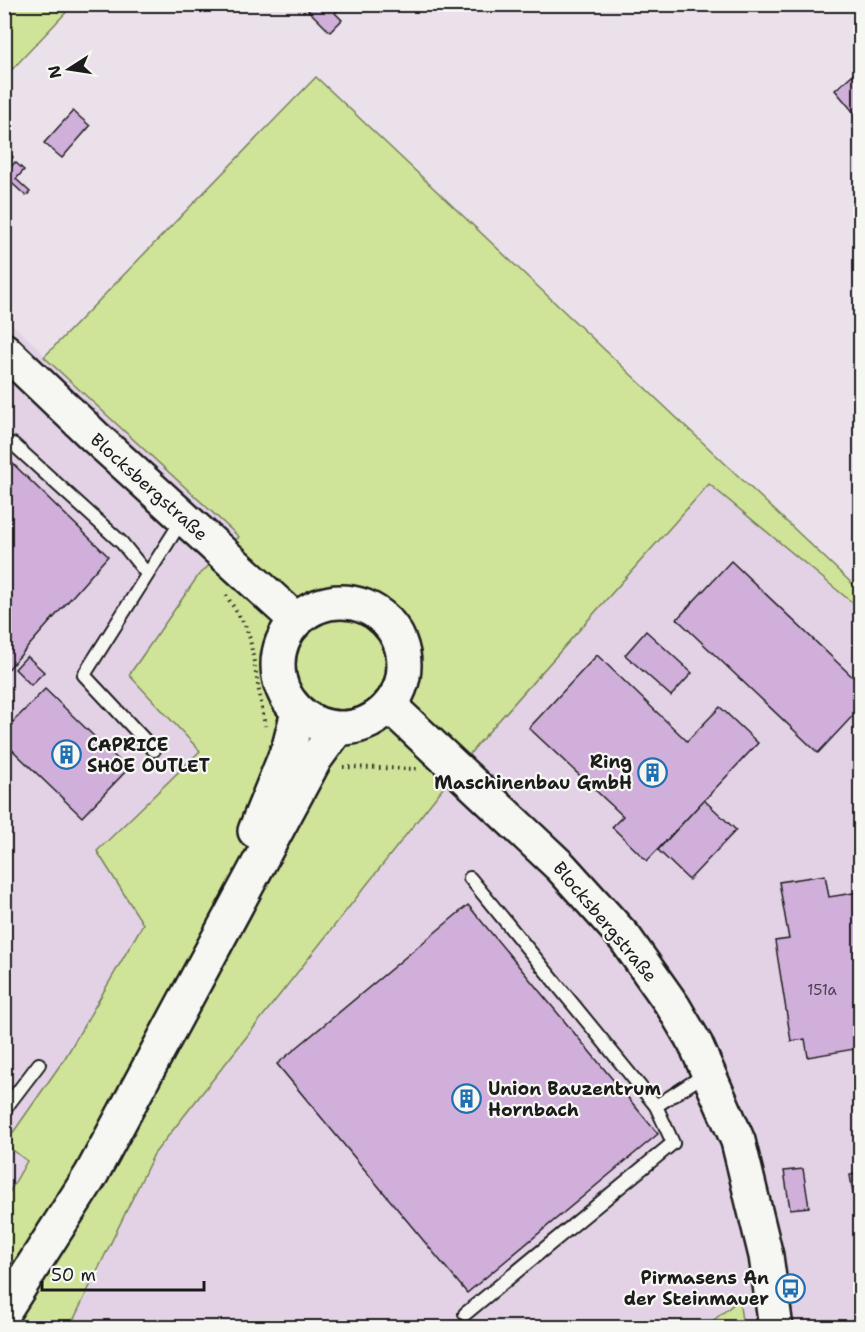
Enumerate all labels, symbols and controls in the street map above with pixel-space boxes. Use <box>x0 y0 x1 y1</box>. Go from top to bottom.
north arrow <box>39 39 99 99</box>
text: N <box>43 64 66 80</box>
street label: Blocksbergstraße <box>85 428 213 546</box>
place label: CAPRICE SHOE OUTLET <box>87 733 210 778</box>
building icon: CAPRICE SHOE OUTLET <box>50 739 82 771</box>
place label: Ring Maschinenbau GmbH <box>434 750 632 795</box>
building icon: Ring Maschinenbau GmbH <box>637 756 669 788</box>
street label: Blocksbergstraße <box>548 857 662 987</box>
house number: 151a <box>807 980 837 1000</box>
place label: Union Bauzentrum Hornbach <box>488 1077 661 1122</box>
building icon: Union Bauzentrum Hornbach <box>451 1083 483 1115</box>
scale bar <box>42 1254 204 1292</box>
text: 50 m <box>51 1263 96 1287</box>
place label: Pirmasens An der Steinmauer <box>624 1266 769 1311</box>
bus stop icon: Pirmasens An der Steinmauer <box>774 1272 806 1304</box>

